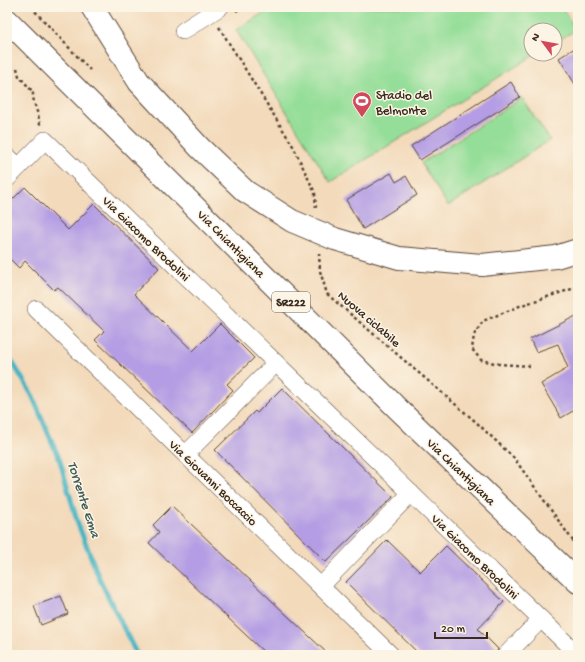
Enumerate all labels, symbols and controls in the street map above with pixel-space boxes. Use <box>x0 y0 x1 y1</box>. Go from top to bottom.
north arrow <box>523 22 563 62</box>
text: N <box>529 32 543 44</box>
place label: Stadio del Belmonte <box>375 89 432 119</box>
sports icon: Stadio del Belmonte <box>351 90 373 118</box>
street label: Via Giacomo Brodolini <box>98 193 192 286</box>
street label: Via Chiantigiana <box>193 207 268 282</box>
street label: Nuova ciclabile <box>334 289 403 351</box>
road number: SR222 <box>272 292 310 312</box>
street label: Via Chiantigiana <box>422 436 498 510</box>
street label: Via Giovanni Boccaccio <box>164 437 260 530</box>
water label: Torrente Ema <box>62 460 103 541</box>
street label: Via Giacomo Brodolini <box>427 511 521 604</box>
scale bar <box>435 614 487 640</box>
text: 20 m <box>441 623 466 637</box>

